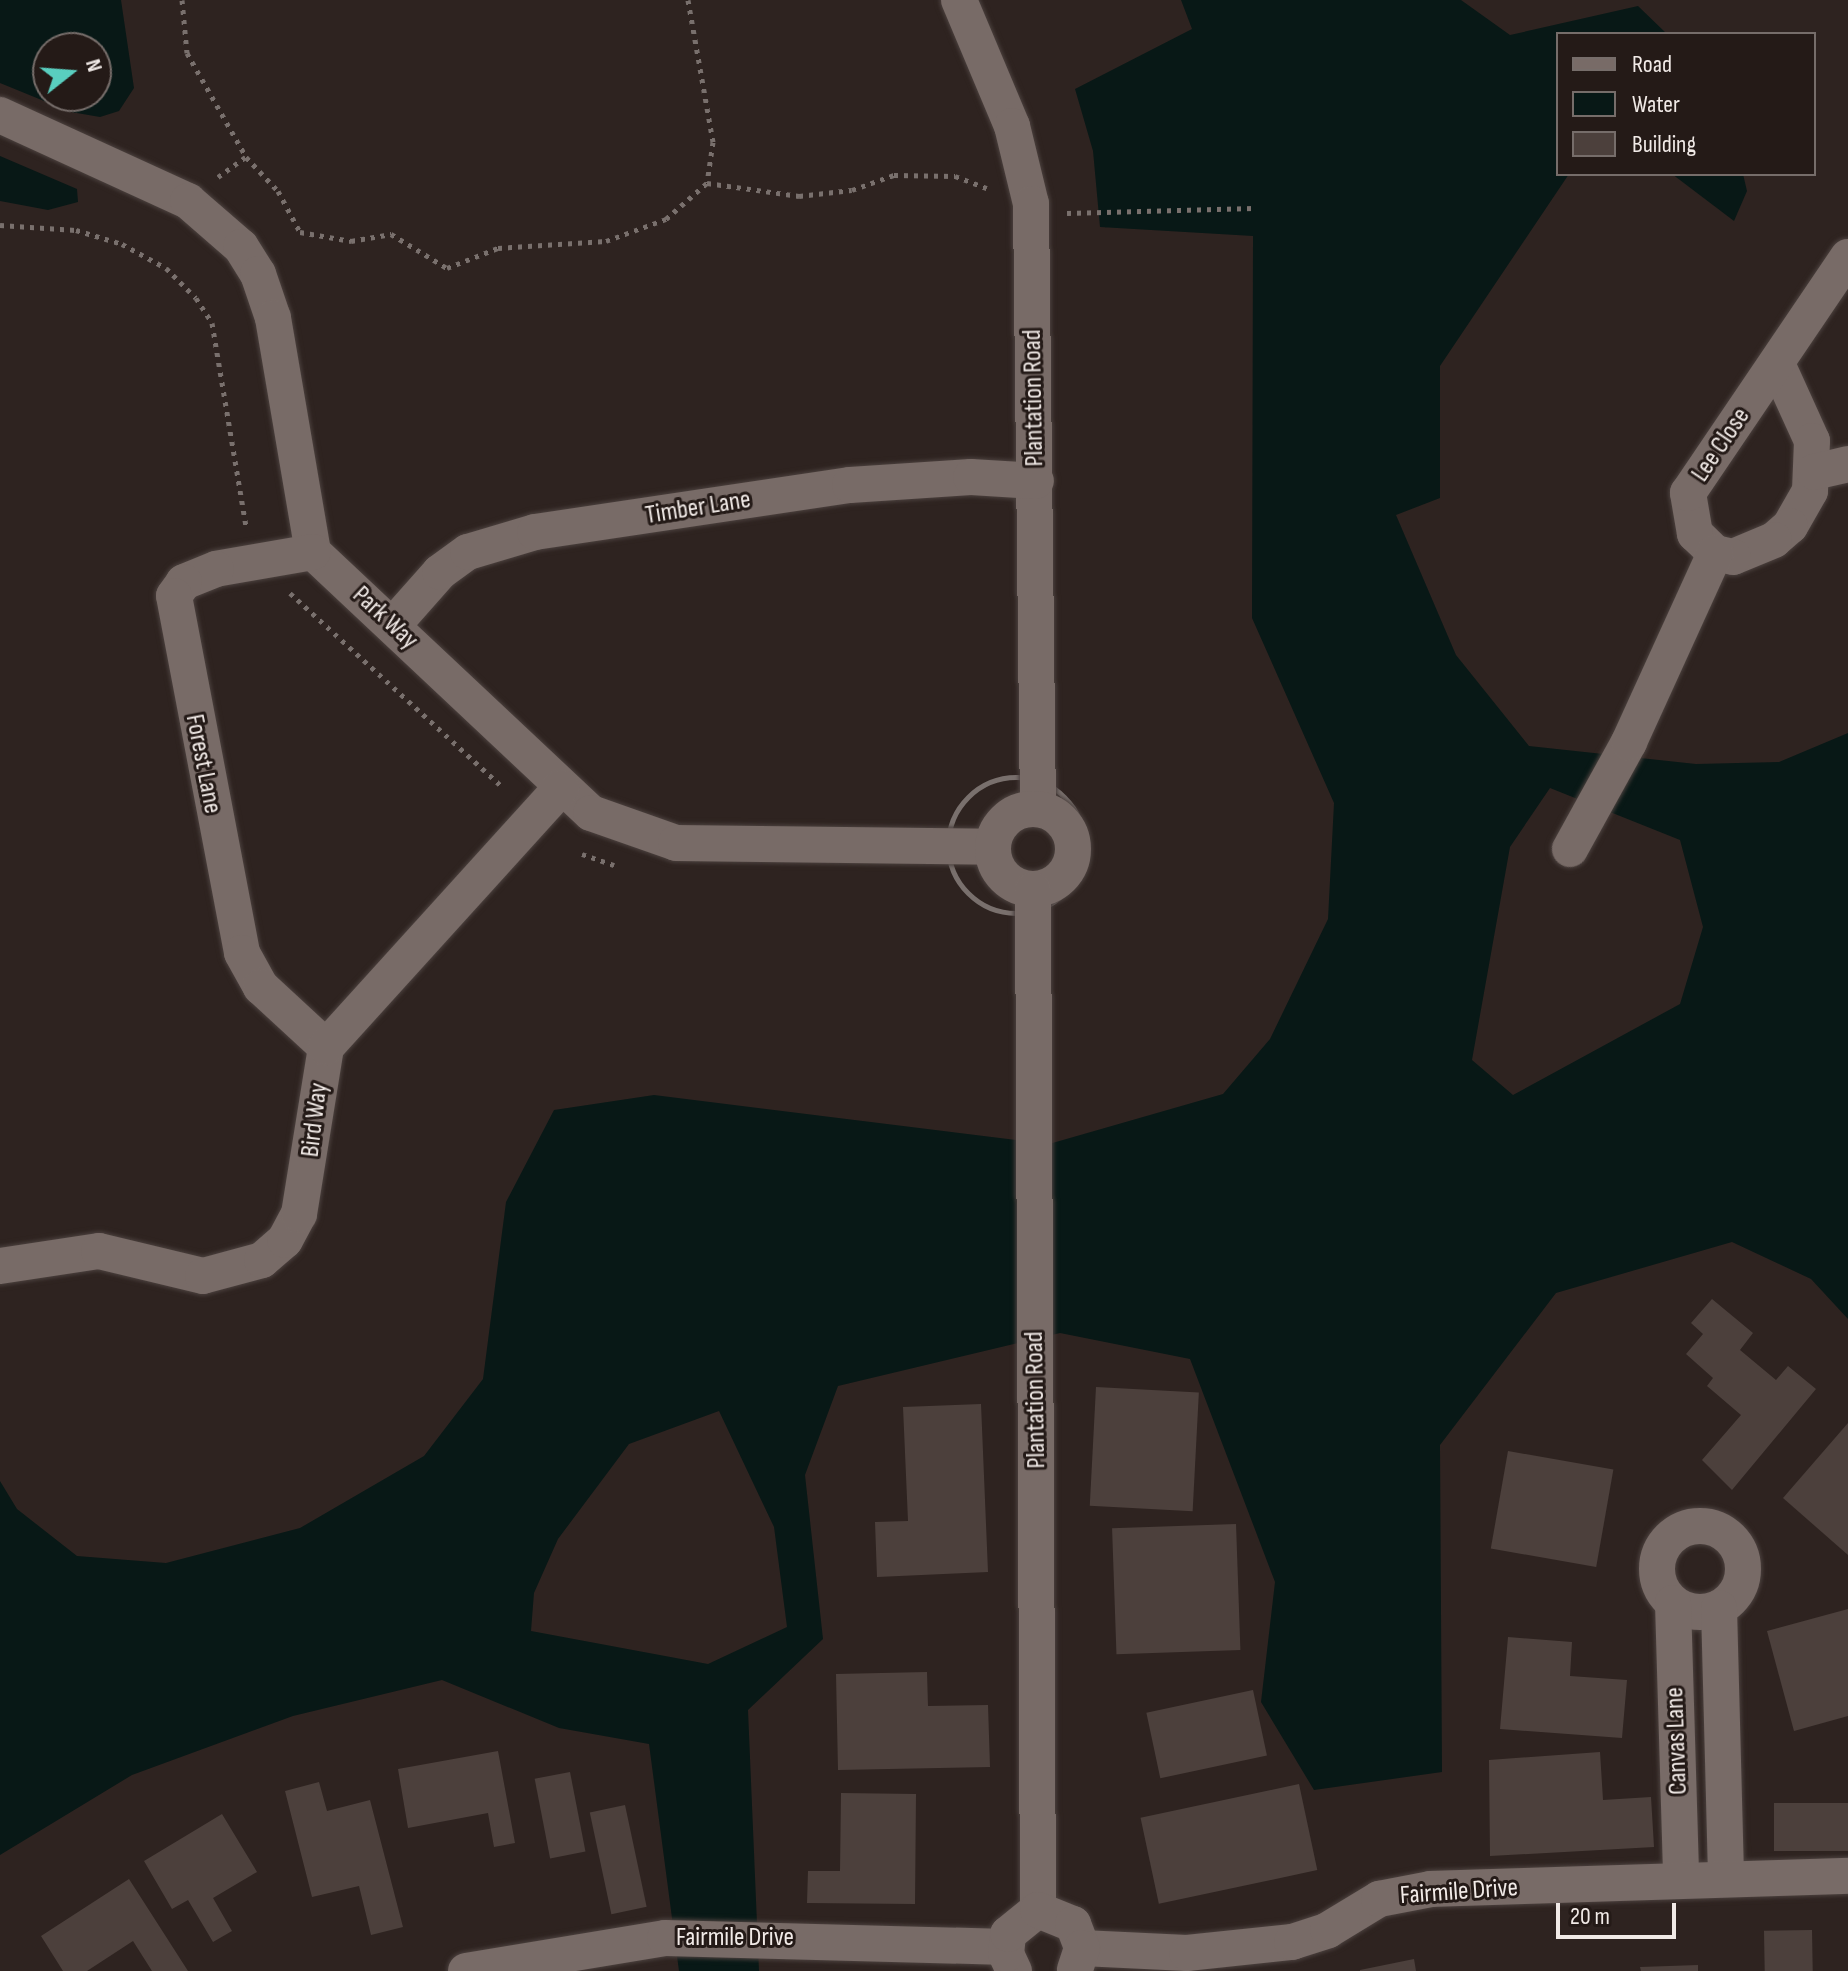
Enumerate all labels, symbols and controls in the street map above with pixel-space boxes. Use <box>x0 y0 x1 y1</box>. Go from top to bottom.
north arrow <box>32 32 112 112</box>
legend <box>1556 32 1816 176</box>
text: Road <box>1632 50 1672 79</box>
text: N <box>79 56 108 75</box>
text: Water <box>1632 90 1680 119</box>
text: Building <box>1632 130 1696 159</box>
street label: Plantation Road <box>1017 329 1051 467</box>
street label: Lee Close <box>1685 402 1757 488</box>
street label: Timber Lane <box>643 484 753 532</box>
street label: Park Way <box>346 580 424 656</box>
street label: Forest Lane <box>178 712 228 816</box>
street label: Bird Way <box>295 1081 335 1159</box>
street label: Plantation Road <box>1019 1331 1053 1469</box>
street label: Canvas Lane <box>1660 1687 1694 1795</box>
street label: Fairmile Drive <box>1399 1872 1519 1912</box>
scale bar <box>1560 1887 1680 1937</box>
text: 20 m <box>1570 1902 1610 1931</box>
street label: Fairmile Drive <box>676 1922 794 1954</box>

